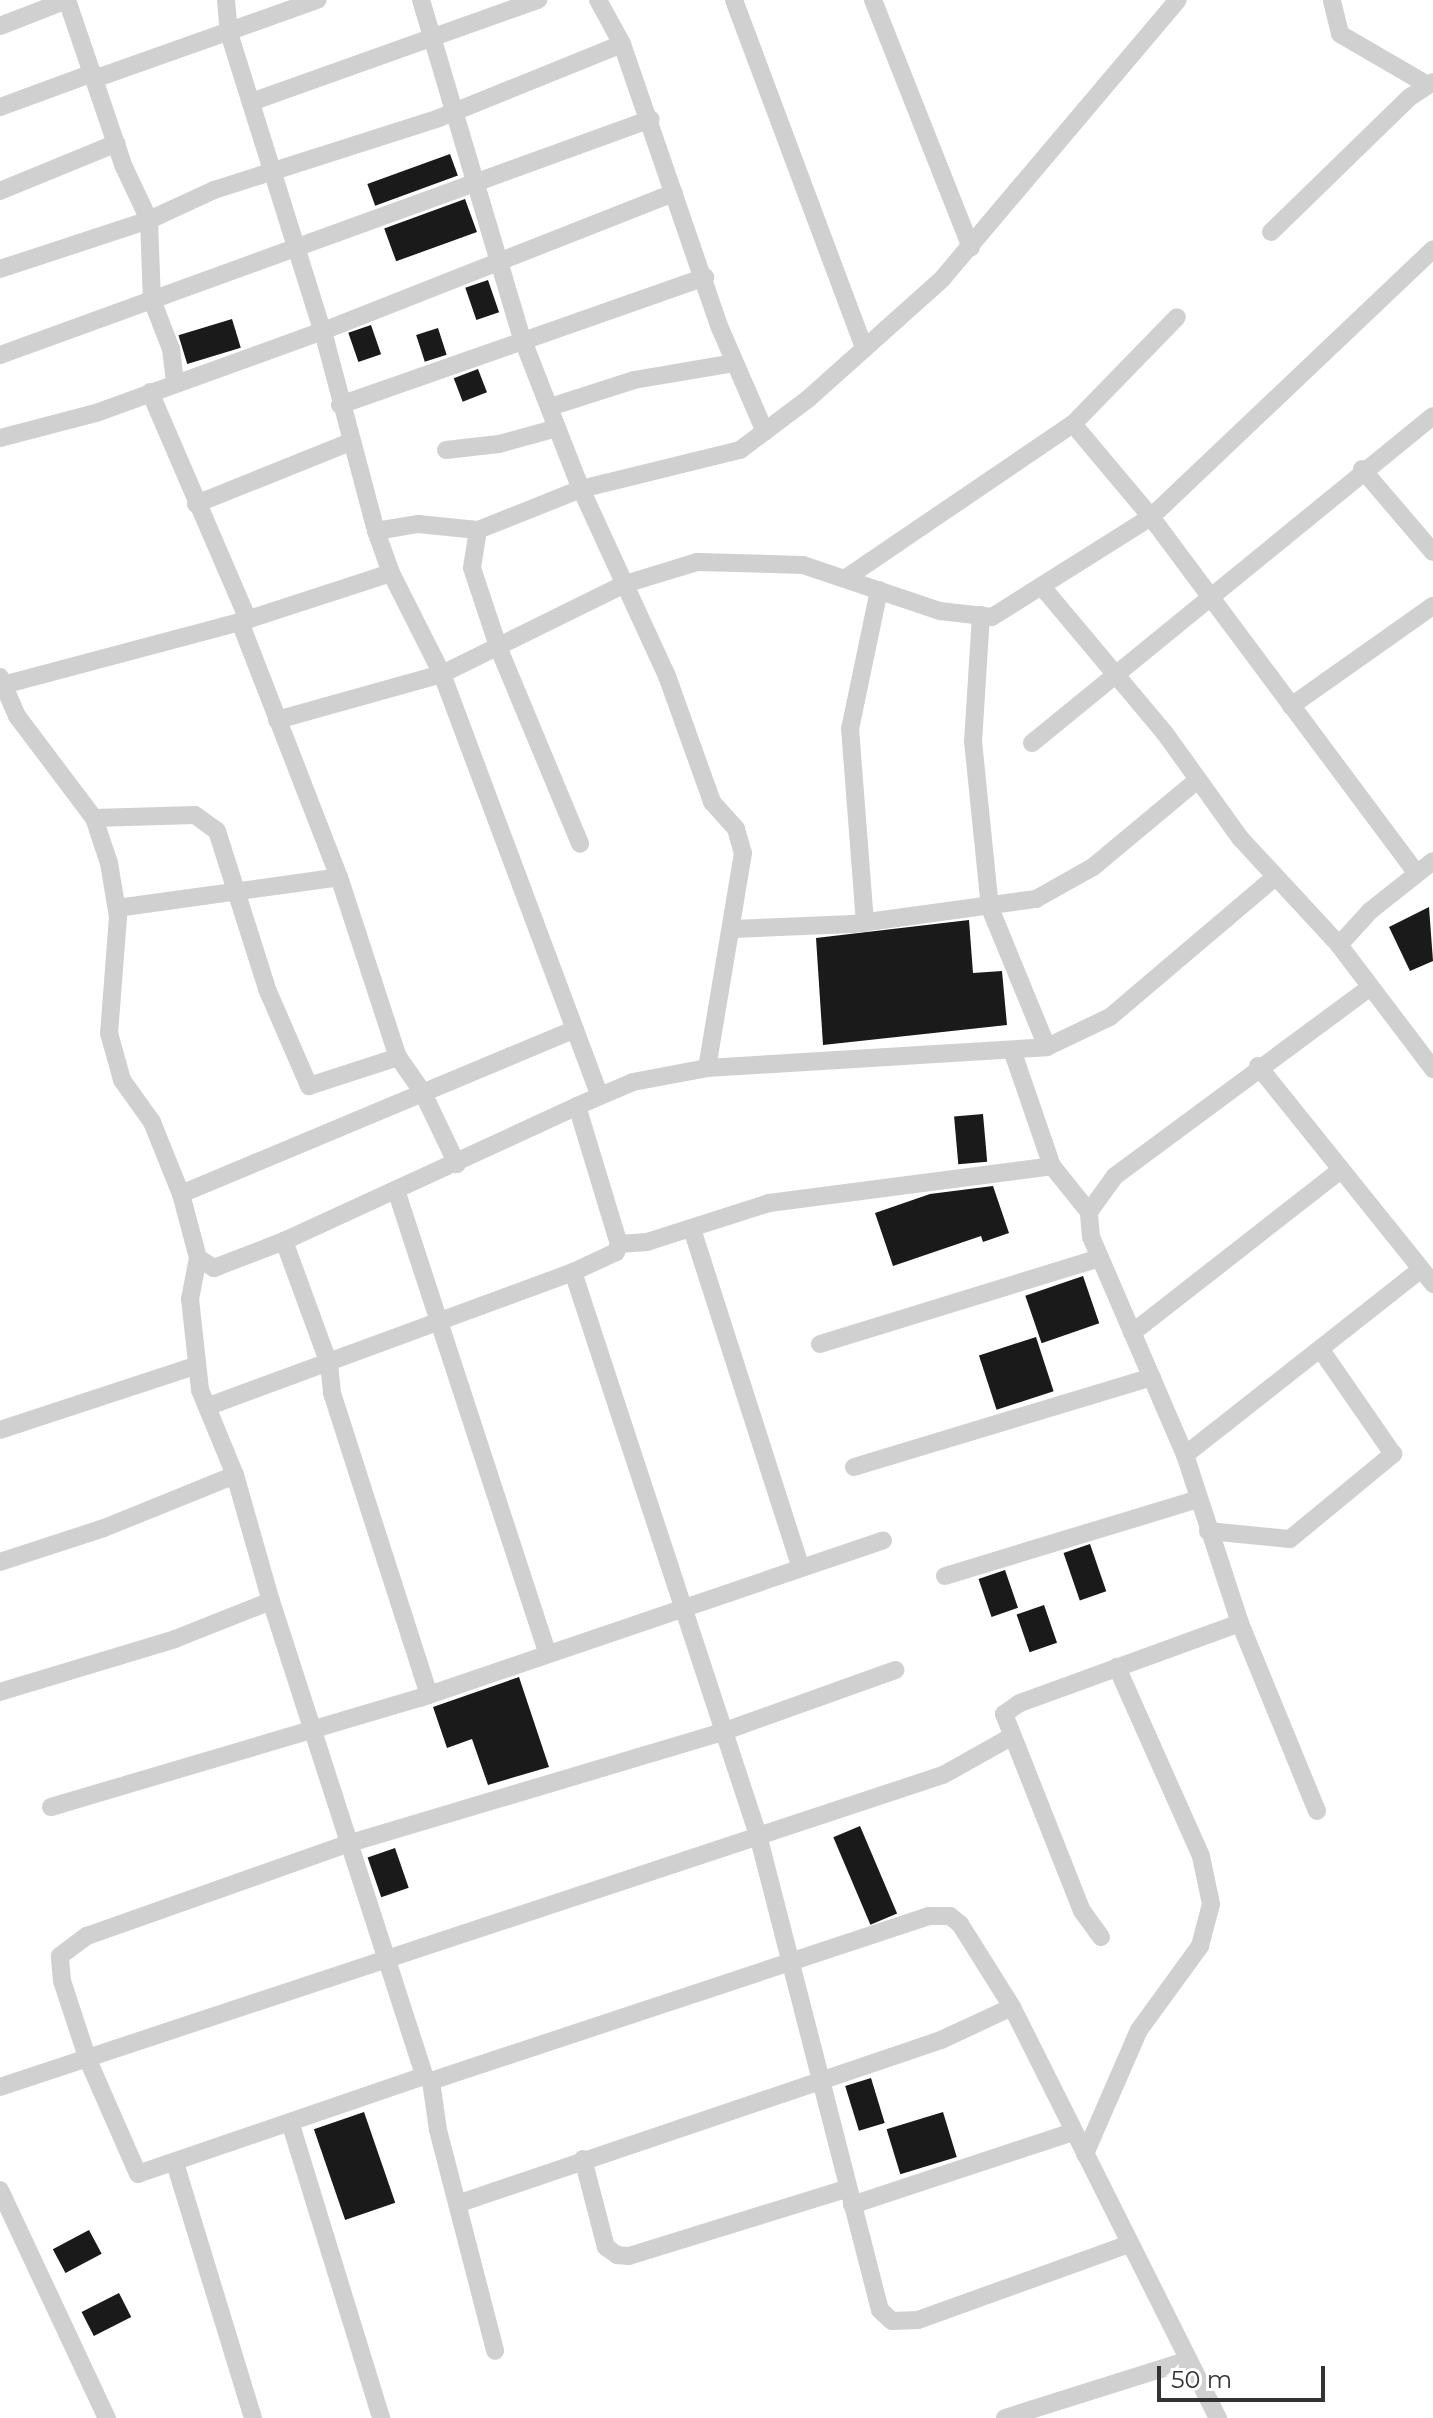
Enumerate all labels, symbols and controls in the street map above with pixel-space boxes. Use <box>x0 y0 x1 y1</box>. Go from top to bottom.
scale bar <box>1161 2350 1329 2400</box>
text: 50 m <box>1171 2365 1232 2394</box>

